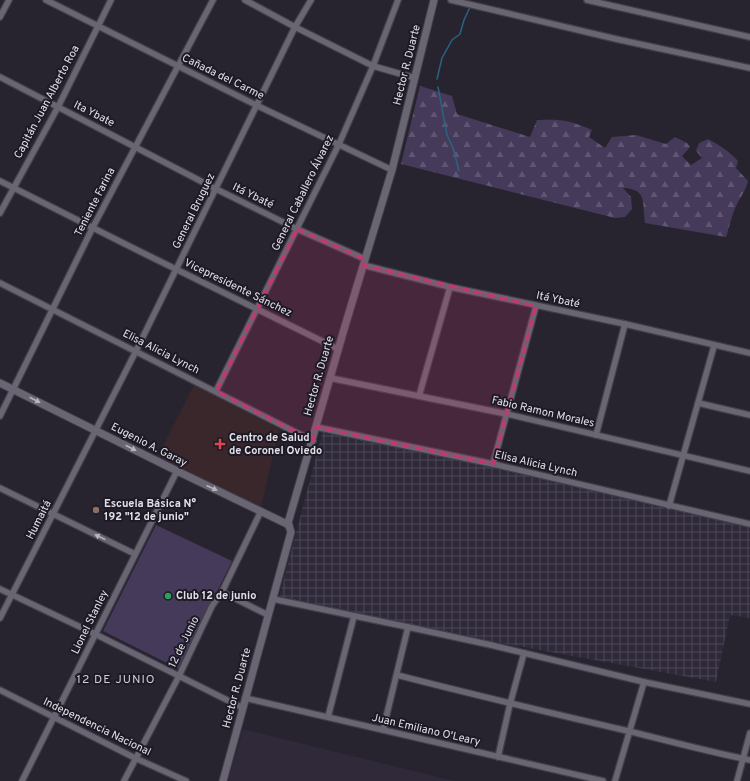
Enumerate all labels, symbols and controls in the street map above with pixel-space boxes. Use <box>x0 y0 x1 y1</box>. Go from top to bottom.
street label: Hector R. Duarte <box>390 23 424 107</box>
street label: Capitán Juan Alberto Roa <box>11 43 83 161</box>
street label: Cañada del Carme <box>179 51 267 103</box>
street label: Ita Ybate <box>71 98 117 130</box>
street label: General Caballero Álvarez <box>268 132 337 253</box>
street label: Teniente Farina <box>72 165 118 239</box>
street label: General Bruguez <box>170 171 218 251</box>
street label: Itá Ybaté <box>230 180 276 212</box>
street label: Vicepresidente Sánchez <box>182 256 294 320</box>
street label: Itá Ybaté <box>535 289 581 311</box>
street label: Elisa Alicia Lynch <box>120 327 202 377</box>
street label: Hector R. Duarte <box>301 334 337 418</box>
street label: Fabio Ramon Morales <box>490 393 596 431</box>
one-way arrow <box>29 397 41 403</box>
street label: Eugenio A. Garay <box>108 420 190 470</box>
place label: Centro de Salud de Coronel Oviedo <box>229 431 322 458</box>
marker: Centro de Salud de Coronel Oviedo <box>214 438 226 450</box>
one-way arrow <box>125 445 136 451</box>
street label: Elisa Alicia Lynch <box>493 448 579 480</box>
one-way arrow <box>206 485 217 491</box>
place label: Escuela Básica N° 192 "12 de junio" <box>104 497 196 524</box>
street label: Humaitá <box>23 498 55 542</box>
marker: Escuela Básica N° 192 "12 de junio" <box>91 505 101 515</box>
one-way arrow <box>94 534 106 540</box>
street label: Lionel Stanley <box>68 587 112 656</box>
place label: Club 12 de junio <box>176 589 256 603</box>
marker: Club 12 de junio <box>163 591 173 601</box>
street label: 12 de Junio <box>166 614 202 670</box>
street label: Hector R. Duarte <box>220 646 254 730</box>
district label: 12 DE JUNIO <box>76 672 156 688</box>
street label: Independencia Nacional <box>41 695 153 759</box>
street label: Juan Emiliano O'Leary <box>370 711 482 749</box>

